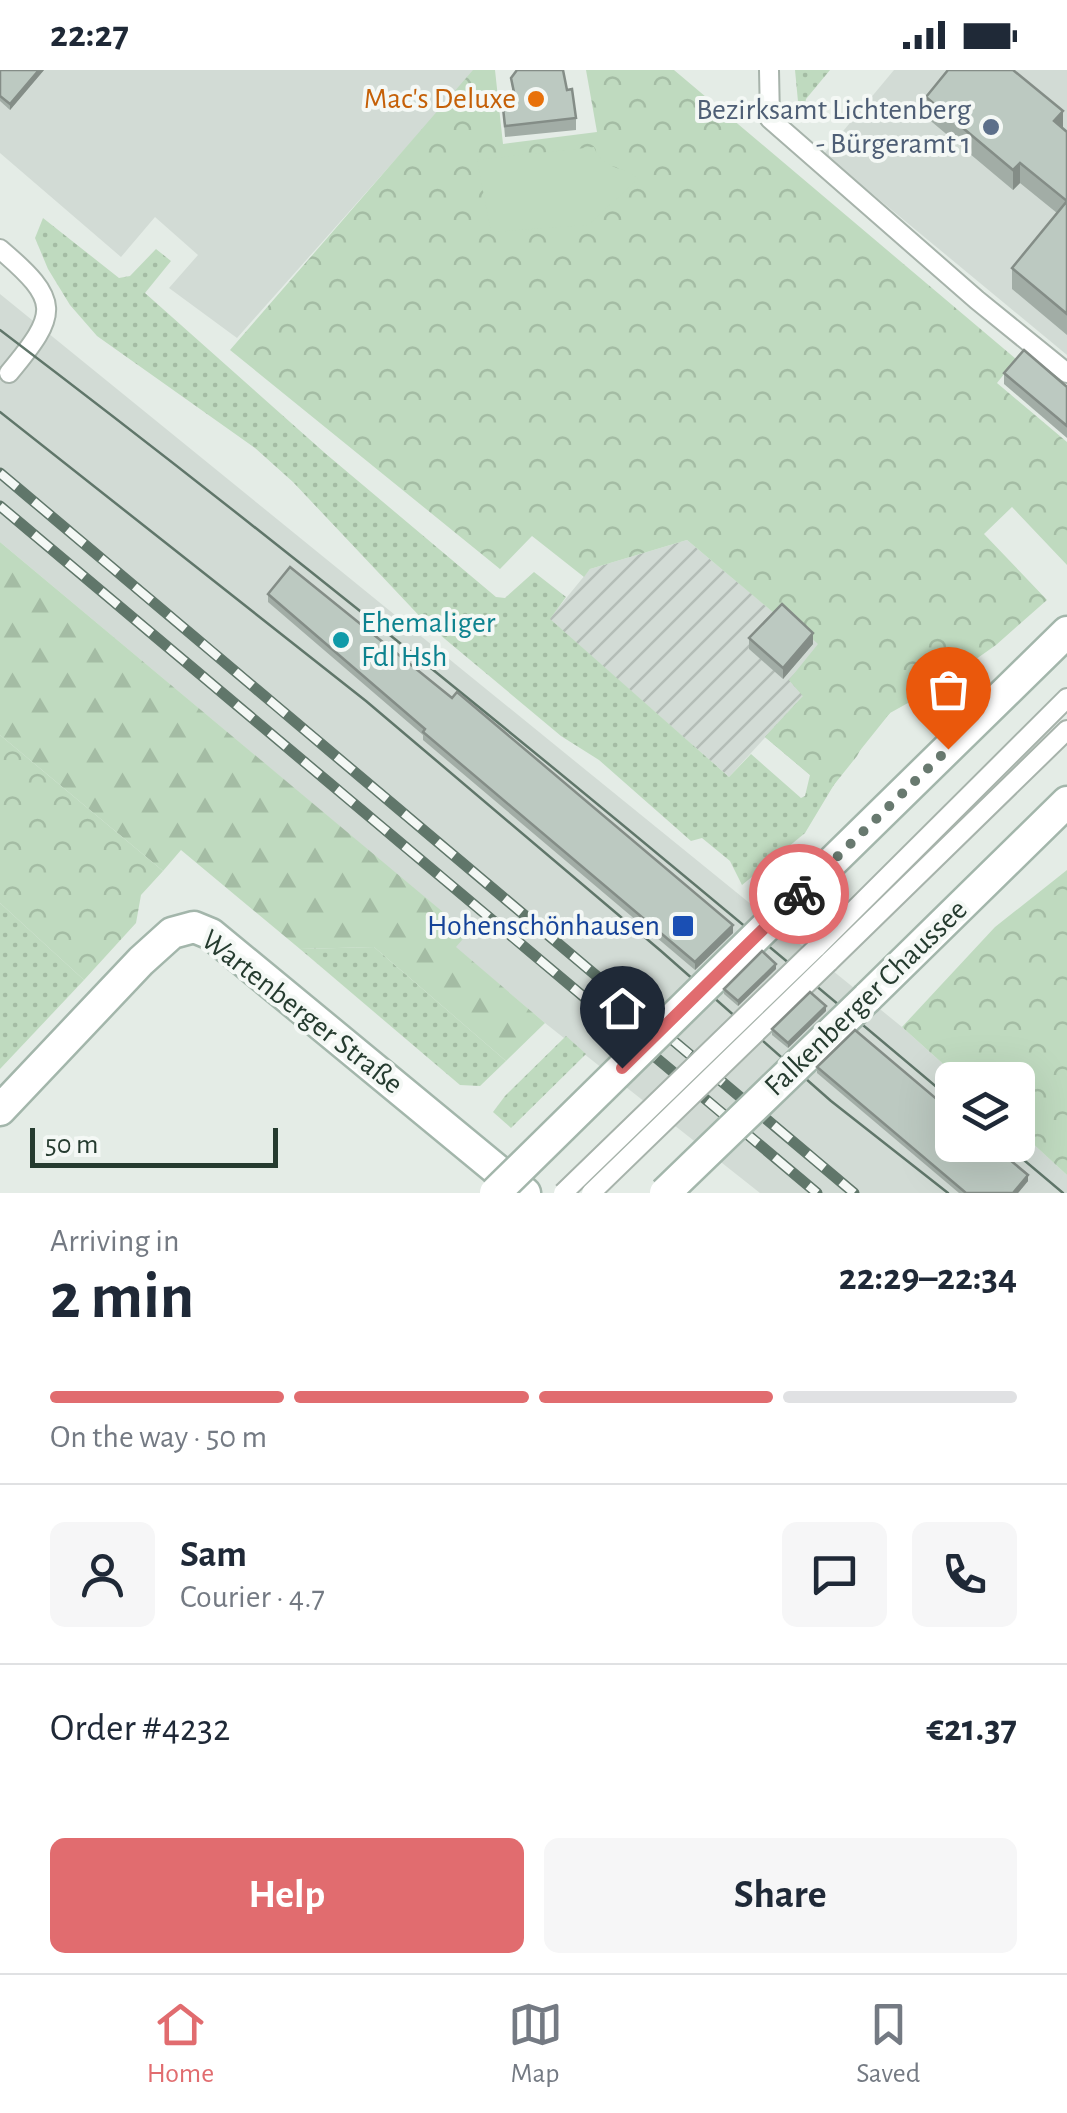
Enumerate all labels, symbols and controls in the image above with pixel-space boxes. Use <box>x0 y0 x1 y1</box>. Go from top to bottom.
text: 22:27 <box>50 16 129 54</box>
place label: Mac's Deluxe <box>364 84 516 114</box>
marker: Mac's Deluxe <box>525 88 547 110</box>
place label: Bezirksamt Lichtenberg - Bürgeramt 1 <box>696 95 971 159</box>
marker: Bezirksamt Lichtenberg - Bürgeramt 1 <box>980 116 1002 138</box>
place label: Ehemaliger Fdl Hsh <box>361 608 496 672</box>
marker: Ehemaliger Fdl Hsh <box>330 629 352 651</box>
pin <box>906 647 991 750</box>
icon: bag <box>921 662 976 717</box>
courier <box>749 844 849 944</box>
icon: bike <box>772 867 827 922</box>
street label: Falkenberger Chaussee <box>759 894 973 1102</box>
place label: Hohenschönhausen <box>427 911 660 941</box>
marker: Hohenschönhausen <box>670 913 696 939</box>
street label: Wartenberger Straße <box>196 924 408 1100</box>
pin <box>580 966 665 1069</box>
icon: home <box>595 981 650 1036</box>
map controls <box>935 1062 1035 1162</box>
button: layers <box>935 1062 1035 1162</box>
scale bar <box>30 1123 278 1168</box>
text: 50 m <box>45 1131 99 1159</box>
text: Arriving in <box>50 1225 179 1257</box>
text: 22:29–22:34 <box>839 1259 1017 1297</box>
text: 2 min <box>50 1265 194 1330</box>
text: On the way · 50 m <box>50 1421 267 1453</box>
button: person <box>50 1522 155 1627</box>
button: chat <box>782 1522 887 1627</box>
button: phone <box>912 1522 1017 1627</box>
text: Sam <box>180 1536 247 1574</box>
text: Courier · 4.7 <box>180 1581 325 1613</box>
text: Order #4232 <box>50 1710 230 1748</box>
text: €21.37 <box>926 1710 1017 1748</box>
button: Help <box>50 1838 524 1953</box>
button: Share <box>544 1838 1017 1953</box>
tab: Home <box>147 1997 214 2091</box>
tab: Map <box>508 1997 563 2091</box>
tab: Saved <box>856 1997 920 2091</box>

